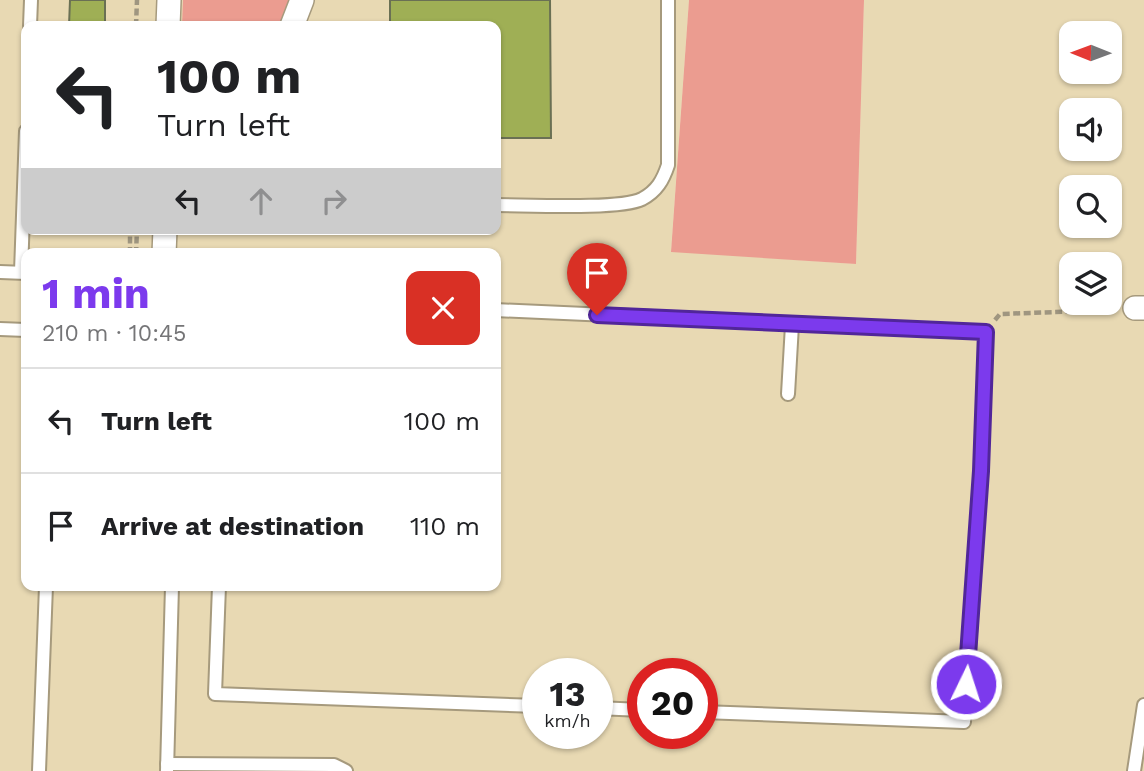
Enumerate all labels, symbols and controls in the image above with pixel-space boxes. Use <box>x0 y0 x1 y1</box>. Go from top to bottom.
north arrow <box>1059 21 1122 84</box>
map controls <box>1059 21 1122 315</box>
text: 100 m <box>157 47 301 105</box>
icon: left <box>42 49 133 140</box>
button: sound <box>1059 98 1122 161</box>
text: Turn left <box>157 106 290 144</box>
button: search <box>1059 175 1122 238</box>
icon: left <box>169 182 207 220</box>
icon: ahead <box>242 182 280 220</box>
icon: right <box>315 182 353 220</box>
pin <box>567 243 627 315</box>
button: layers <box>1059 252 1122 315</box>
icon: arrive <box>578 254 616 292</box>
text: 1 min <box>42 269 150 318</box>
button: close <box>406 271 480 345</box>
text: 210 m · 10:45 <box>42 320 186 347</box>
icon: left <box>42 402 80 440</box>
text: Turn left <box>101 406 212 436</box>
text: 100 m <box>404 406 480 436</box>
icon: arrive <box>42 507 80 545</box>
text: Arrive at destination <box>101 511 364 541</box>
text: 110 m <box>410 511 480 541</box>
position arrow <box>929 647 1003 721</box>
speed limit sign: 20 <box>627 658 718 749</box>
text: 13 <box>550 673 585 715</box>
text: km/h <box>544 710 591 731</box>

